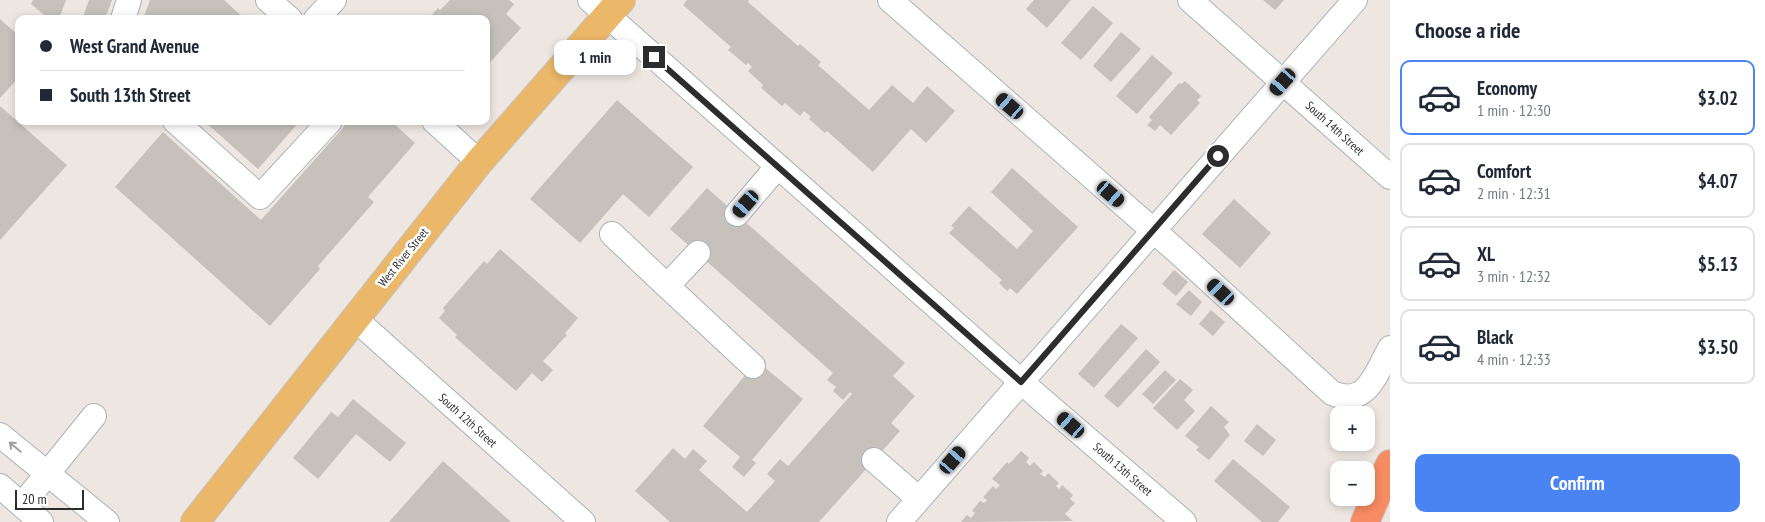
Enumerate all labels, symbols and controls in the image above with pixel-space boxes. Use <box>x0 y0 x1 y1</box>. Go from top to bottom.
text: Choose a ride <box>1415 16 1520 44</box>
text: West Grand Avenue <box>70 34 199 58</box>
callout: 1 min <box>554 40 636 74</box>
route end <box>643 46 665 68</box>
text: 1 min <box>579 47 611 67</box>
car <box>1267 66 1298 98</box>
icon: car <box>1417 75 1462 120</box>
text: Economy <box>1477 76 1537 100</box>
text: South 13th Street <box>70 83 191 107</box>
text: $3.02 <box>1698 86 1738 110</box>
car <box>993 90 1026 122</box>
street label: South 14th Street <box>1303 98 1368 159</box>
text: 1 min · 12:30 <box>1477 100 1551 120</box>
route start <box>1207 145 1229 167</box>
icon: car <box>1417 158 1462 203</box>
text: Comfort <box>1477 159 1531 183</box>
text: $4.07 <box>1698 169 1738 193</box>
car <box>1094 178 1127 210</box>
text: 2 min · 12:31 <box>1477 183 1551 203</box>
car <box>730 188 761 220</box>
street label: West River Street <box>375 224 432 289</box>
icon: car <box>1417 241 1462 286</box>
text: XL <box>1477 242 1495 266</box>
text: $5.13 <box>1698 252 1738 276</box>
text: 3 min · 12:32 <box>1477 266 1551 286</box>
car <box>1204 276 1237 308</box>
icon: car <box>1417 324 1462 369</box>
text: Black <box>1477 325 1513 349</box>
text: $3.50 <box>1698 335 1738 359</box>
text: 4 min · 12:33 <box>1477 349 1551 369</box>
street label: South 12th Street <box>436 390 501 451</box>
map controls <box>1330 406 1375 506</box>
button: + <box>1330 406 1375 451</box>
car <box>1054 409 1087 441</box>
street label: South 13th Street <box>1090 439 1156 499</box>
one-way arrow <box>8 442 21 453</box>
car <box>937 444 968 476</box>
button: Confirm <box>1415 454 1740 512</box>
button: − <box>1330 461 1375 506</box>
scale bar <box>15 487 84 510</box>
text: 20 m <box>22 490 47 508</box>

